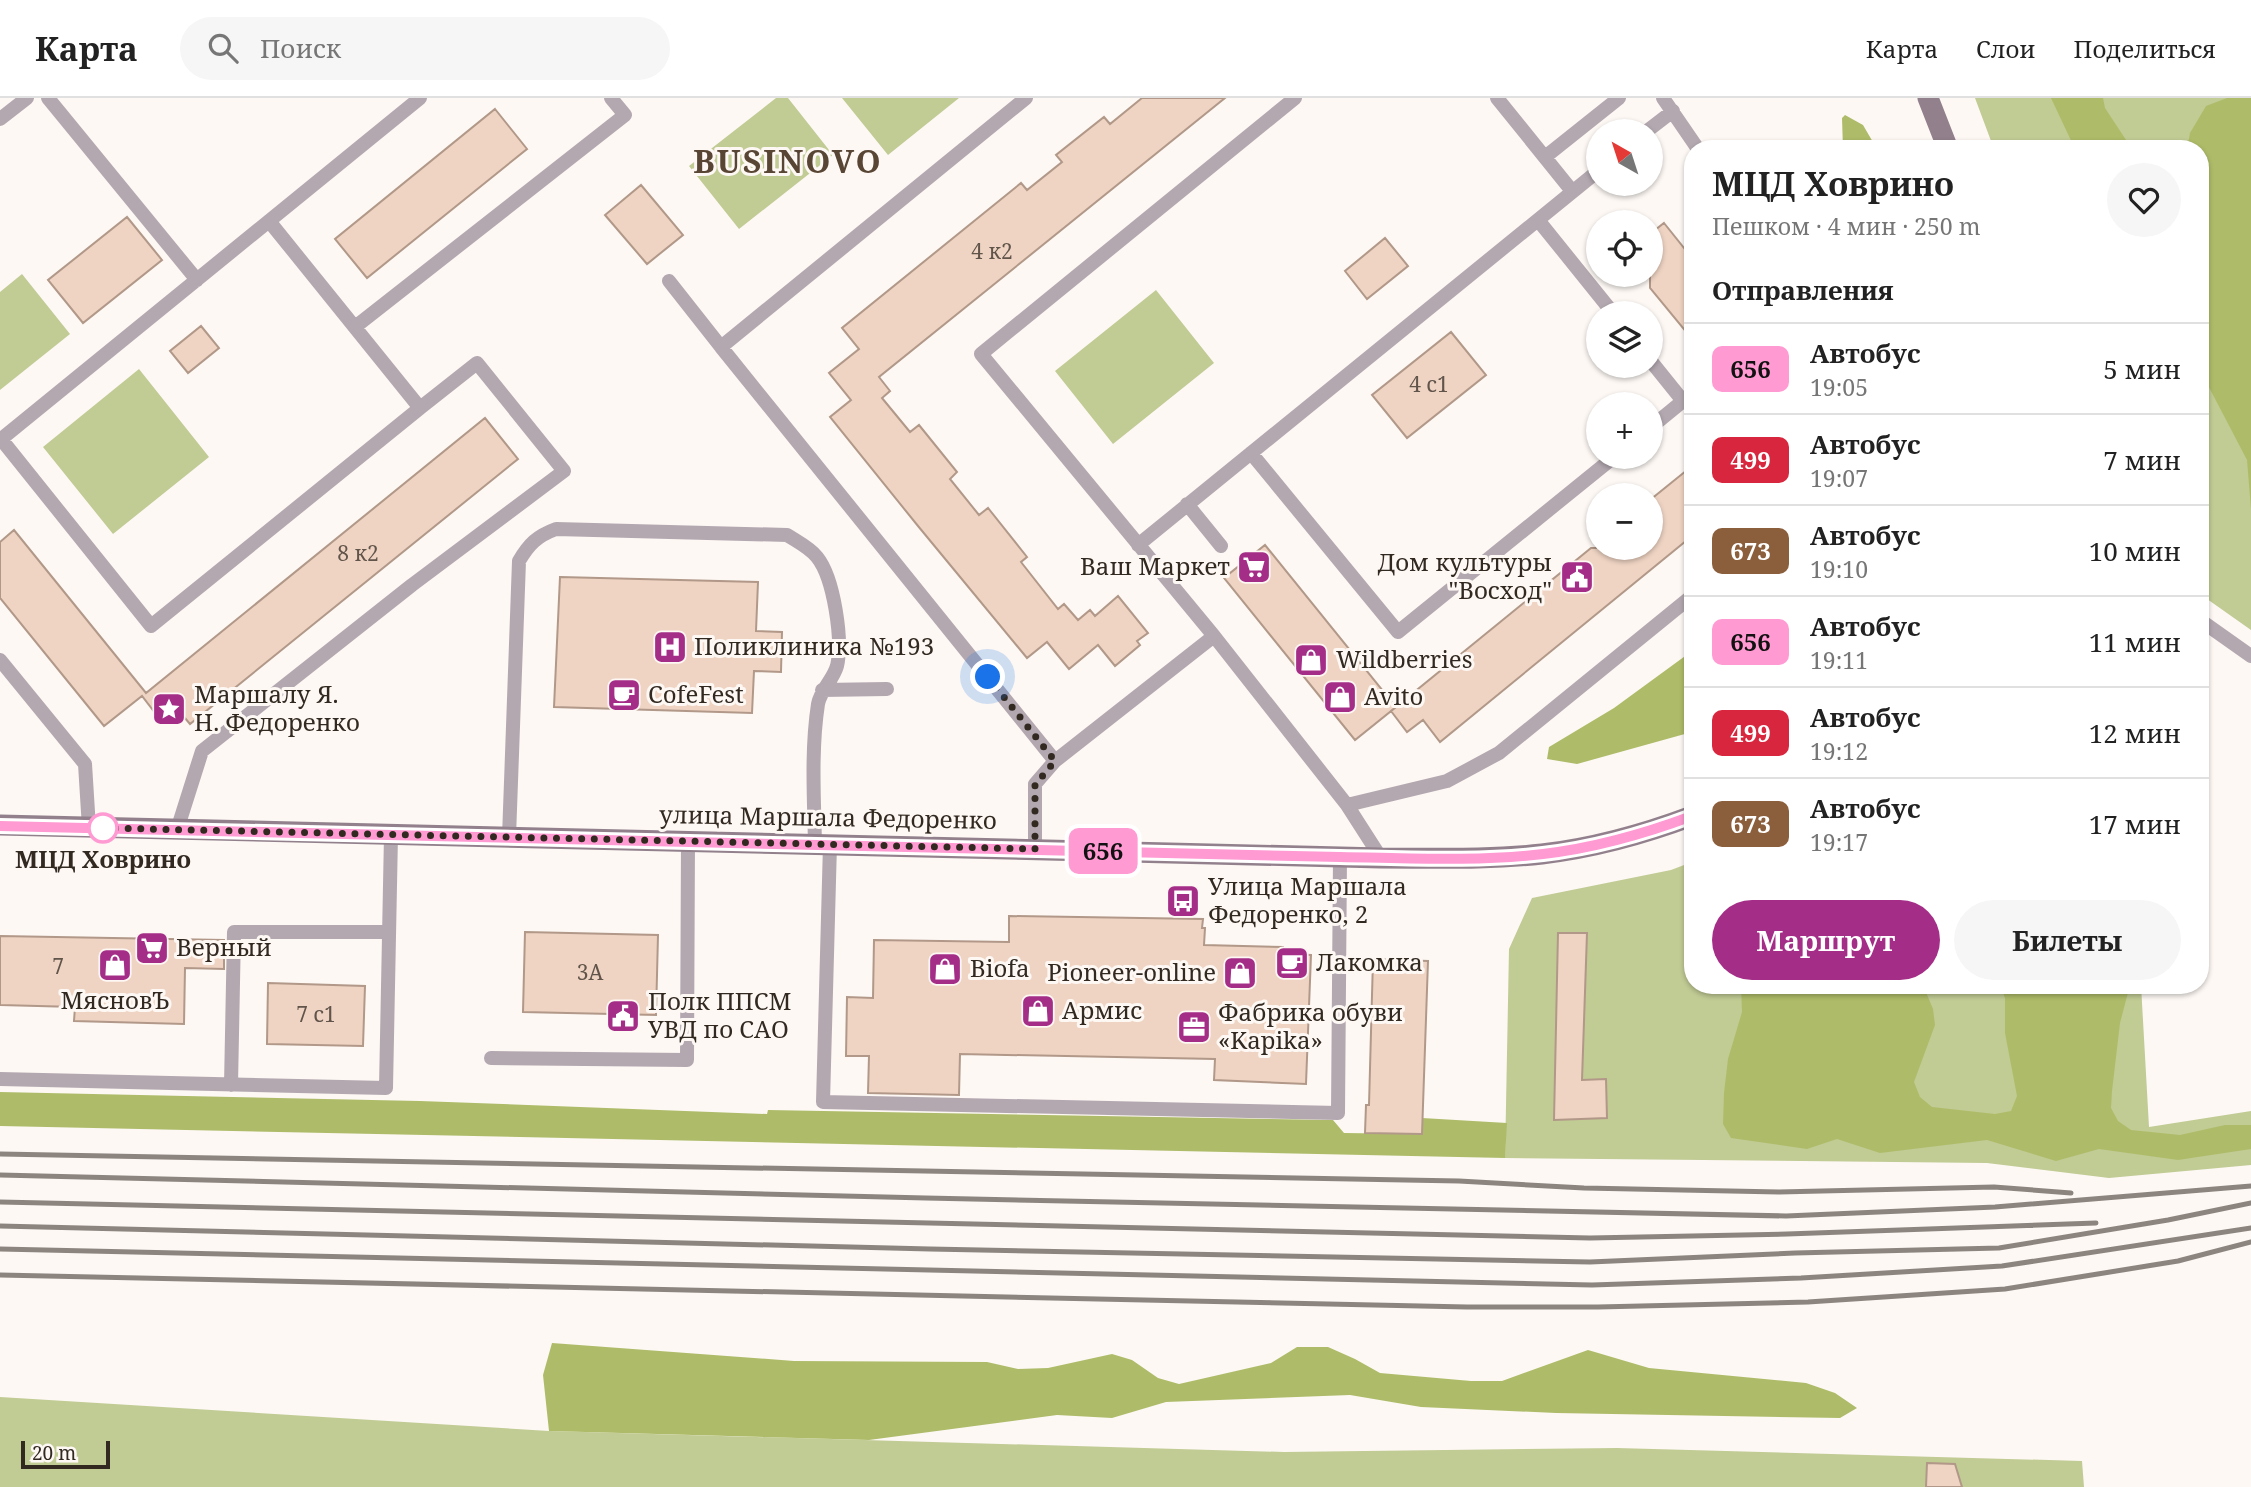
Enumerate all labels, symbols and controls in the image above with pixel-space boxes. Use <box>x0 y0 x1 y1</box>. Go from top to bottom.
search box <box>180 17 670 80</box>
text: Карта <box>35 26 138 71</box>
icon: search <box>204 29 242 67</box>
text: Поиск <box>260 30 341 66</box>
text: Карта <box>1866 32 1938 65</box>
text: Слои <box>1976 32 2036 65</box>
text: Поделиться <box>2074 32 2216 65</box>
north arrow <box>1586 119 1662 196</box>
map controls <box>1586 119 1663 560</box>
district label: BUSINOVO <box>693 139 883 182</box>
text: МЦД Ховрино <box>1712 161 1954 206</box>
button: heart <box>2107 163 2181 237</box>
button: locate <box>1586 210 1663 287</box>
text: Пешком · 4 мин · 250 m <box>1712 210 1980 242</box>
house number: 4 к2 <box>971 237 1013 265</box>
text: Отправления <box>1712 272 1894 308</box>
button: layers <box>1586 301 1663 378</box>
text: Автобус <box>1810 335 1920 371</box>
text: 5 мин <box>2103 351 2181 387</box>
text: 656 <box>1730 352 1771 385</box>
house number: 4 с1 <box>1409 370 1449 398</box>
text: 19:05 <box>1810 371 1868 403</box>
button: + <box>1586 392 1663 469</box>
text: Автобус <box>1810 426 1920 462</box>
text: 7 мин <box>2103 442 2181 478</box>
text: 499 <box>1730 443 1771 476</box>
text: 19:07 <box>1810 462 1868 494</box>
button: − <box>1586 483 1663 560</box>
text: Автобус <box>1810 517 1920 553</box>
text: 10 мин <box>2089 533 2181 569</box>
text: 673 <box>1730 534 1771 567</box>
house number: 8 к2 <box>337 539 379 567</box>
place label: Дом культуры "Восход" <box>1377 545 1552 606</box>
supermarket icon: Ваш Маркет <box>1235 548 1273 586</box>
place label: Ваш Маркет <box>1080 549 1230 582</box>
text: 19:10 <box>1810 553 1868 585</box>
public building icon: Дом культуры "Восход" <box>1558 558 1596 596</box>
text: Автобус <box>1810 608 1920 644</box>
text: 11 мин <box>2089 624 2181 660</box>
text: 656 <box>1730 625 1771 658</box>
hospital icon: Поликлиника №193 <box>651 628 689 666</box>
place label: Поликлиника №193 <box>694 629 934 662</box>
shop icon: Wildberries <box>1292 641 1330 679</box>
place label: Wildberries <box>1336 642 1473 675</box>
text: 19:11 <box>1810 644 1868 676</box>
your location <box>970 659 1005 694</box>
cafe icon: CofeFest <box>605 676 643 714</box>
place label: Маршалу Я. Н. Федоренко <box>194 677 360 738</box>
place label: CofeFest <box>648 677 744 710</box>
shop icon: Avito <box>1321 678 1359 716</box>
place label: Avito <box>1364 679 1423 712</box>
place icon: Маршалу Я. Н. Федоренко <box>150 690 188 728</box>
text: Автобус <box>1810 699 1920 735</box>
text: 12 мин <box>2089 715 2181 751</box>
text: 499 <box>1730 716 1771 749</box>
text: 19:12 <box>1810 735 1868 767</box>
text: Автобус <box>1810 790 1920 826</box>
street label: улица Маршала Федоренко <box>659 797 997 836</box>
text: 17 мин <box>2089 806 2181 842</box>
text: 673 <box>1730 807 1771 840</box>
marker: МЦД Ховрино <box>88 813 118 843</box>
text: 19:17 <box>1810 826 1868 858</box>
line badge: 656 <box>1063 828 1143 874</box>
text: 656 <box>1083 834 1123 867</box>
place label: МЦД Ховрино <box>15 842 191 875</box>
place label: Улица Маршала Федоренко, 2 <box>1208 869 1407 930</box>
bus stop icon: Улица Маршала Федоренко, 2 <box>1164 882 1202 920</box>
button: Маршрут <box>1712 900 1940 980</box>
button: Билеты <box>1954 900 2181 980</box>
supermarket icon: Верный <box>133 929 171 967</box>
place label: Верный <box>176 930 272 963</box>
cafe icon: Лакомка <box>1273 944 1311 982</box>
place label: Лакомка <box>1316 945 1423 978</box>
shop icon: МясновЪ <box>96 946 134 984</box>
shop icon: Biofa <box>926 950 964 988</box>
place label: Biofa <box>970 951 1030 984</box>
house number: 7 <box>52 952 64 980</box>
shop icon: Pioneer-online <box>1221 954 1259 992</box>
place label: Pioneer-online <box>1047 955 1216 988</box>
house number: 3А <box>577 958 603 986</box>
place label: МясновЪ <box>61 983 169 1016</box>
place label: Полк ППСМ УВД по САО <box>648 984 791 1045</box>
shop icon: Армис <box>1019 992 1057 1030</box>
place label: Армис <box>1062 993 1142 1026</box>
place label: Фабрика обуви «Kapika» <box>1218 995 1403 1056</box>
public building icon: Полк ППСМ УВД по САО <box>604 997 642 1035</box>
house number: 7 с1 <box>296 1000 336 1028</box>
office icon: Фабрика обуви «Kapika» <box>1175 1008 1213 1046</box>
scale bar <box>21 1438 110 1470</box>
text: 20 m <box>32 1440 76 1466</box>

